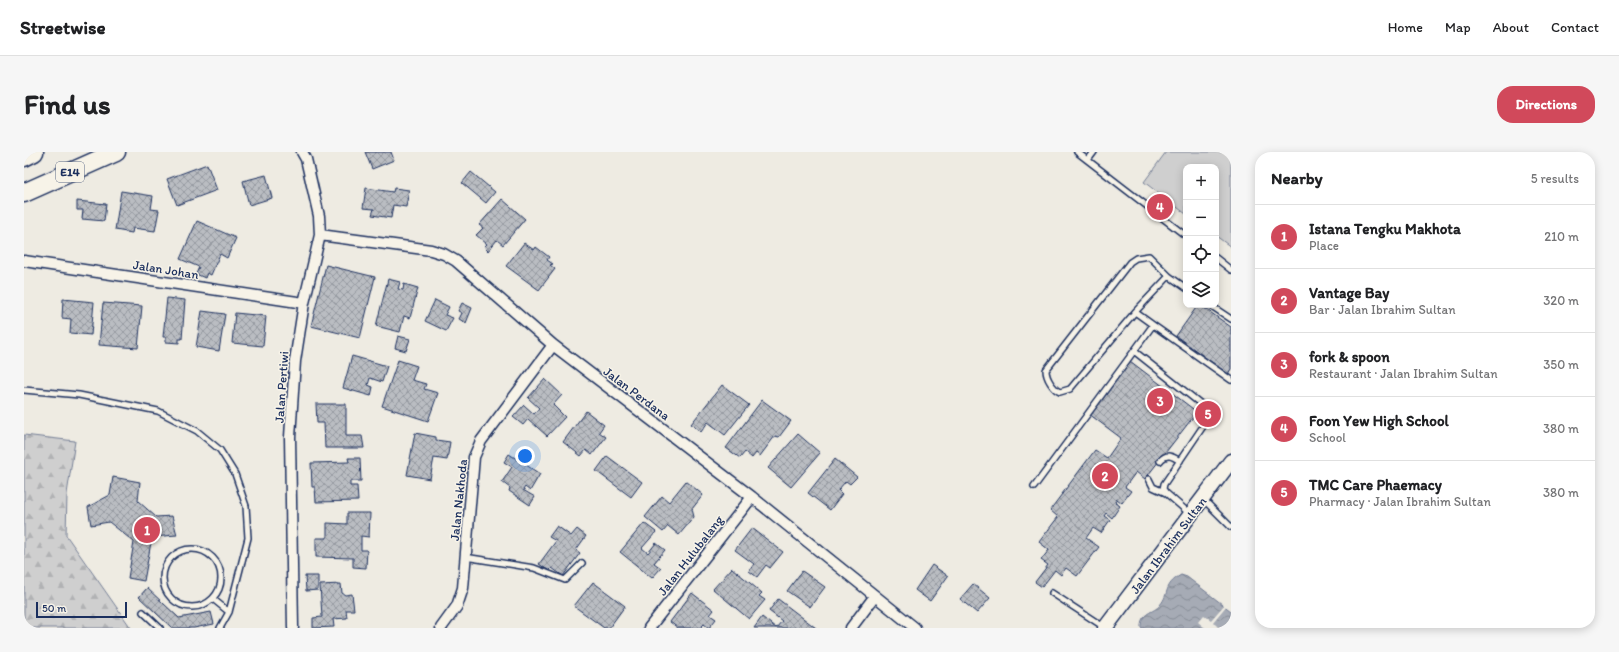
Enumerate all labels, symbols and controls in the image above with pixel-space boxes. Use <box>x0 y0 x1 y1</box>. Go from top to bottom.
text: Streetwise <box>20 16 106 39</box>
text: Home <box>1388 19 1423 36</box>
text: Map <box>1445 19 1471 36</box>
text: About <box>1493 19 1529 36</box>
text: Contact <box>1551 19 1599 36</box>
button: Directions <box>1497 86 1595 123</box>
text: Find us <box>24 87 111 121</box>
road number: E14 <box>56 162 84 182</box>
map controls <box>1183 164 1219 308</box>
button: + <box>1183 164 1219 200</box>
text: Nearby <box>1271 168 1323 188</box>
text: 5 results <box>1531 171 1579 186</box>
pin: 4 <box>1147 192 1173 222</box>
button: − <box>1183 200 1219 236</box>
text: Istana Tengku Makhota <box>1309 220 1461 238</box>
text: 1 <box>1281 229 1287 244</box>
text: 210 m <box>1544 229 1579 244</box>
button: locate <box>1183 236 1219 272</box>
text: Place <box>1309 238 1339 253</box>
street label: Jalan Johan <box>132 257 201 282</box>
button: layers <box>1183 272 1219 308</box>
text: Vantage Bay <box>1309 284 1389 302</box>
text: 2 <box>1281 293 1287 308</box>
text: 320 m <box>1543 293 1579 308</box>
text: Bar · Jalan Ibrahim Sultan <box>1309 302 1456 317</box>
text: fork & spoon <box>1309 348 1390 366</box>
street label: Jalan Pertiwi <box>272 351 291 423</box>
text: 3 <box>1280 357 1288 372</box>
text: 350 m <box>1543 357 1579 372</box>
street label: Jalan Perdana <box>601 364 673 423</box>
text: Restaurant · Jalan Ibrahim Sultan <box>1309 366 1498 381</box>
pin: 3 <box>1147 386 1173 416</box>
pin: 5 <box>1195 399 1221 429</box>
text: Foon Yew High School <box>1309 412 1449 430</box>
text: 4 <box>1280 421 1288 436</box>
text: 380 m <box>1543 421 1579 436</box>
text: School <box>1309 430 1346 445</box>
your location <box>515 446 535 466</box>
street label: Jalan Nakhoda <box>447 458 470 542</box>
pin: 2 <box>1092 461 1118 491</box>
text: TMC Care Phaemacy <box>1309 476 1442 494</box>
text: 5 <box>1281 485 1287 500</box>
text: 380 m <box>1543 485 1579 500</box>
street label: Jalan Ibrahim Sultan <box>1127 493 1210 597</box>
text: Pharmacy · Jalan Ibrahim Sultan <box>1309 494 1491 509</box>
street label: Jalan Hulubalang <box>654 512 727 598</box>
pin: 1 <box>134 515 160 545</box>
scale bar <box>36 600 127 619</box>
text: 50 m <box>42 602 66 615</box>

